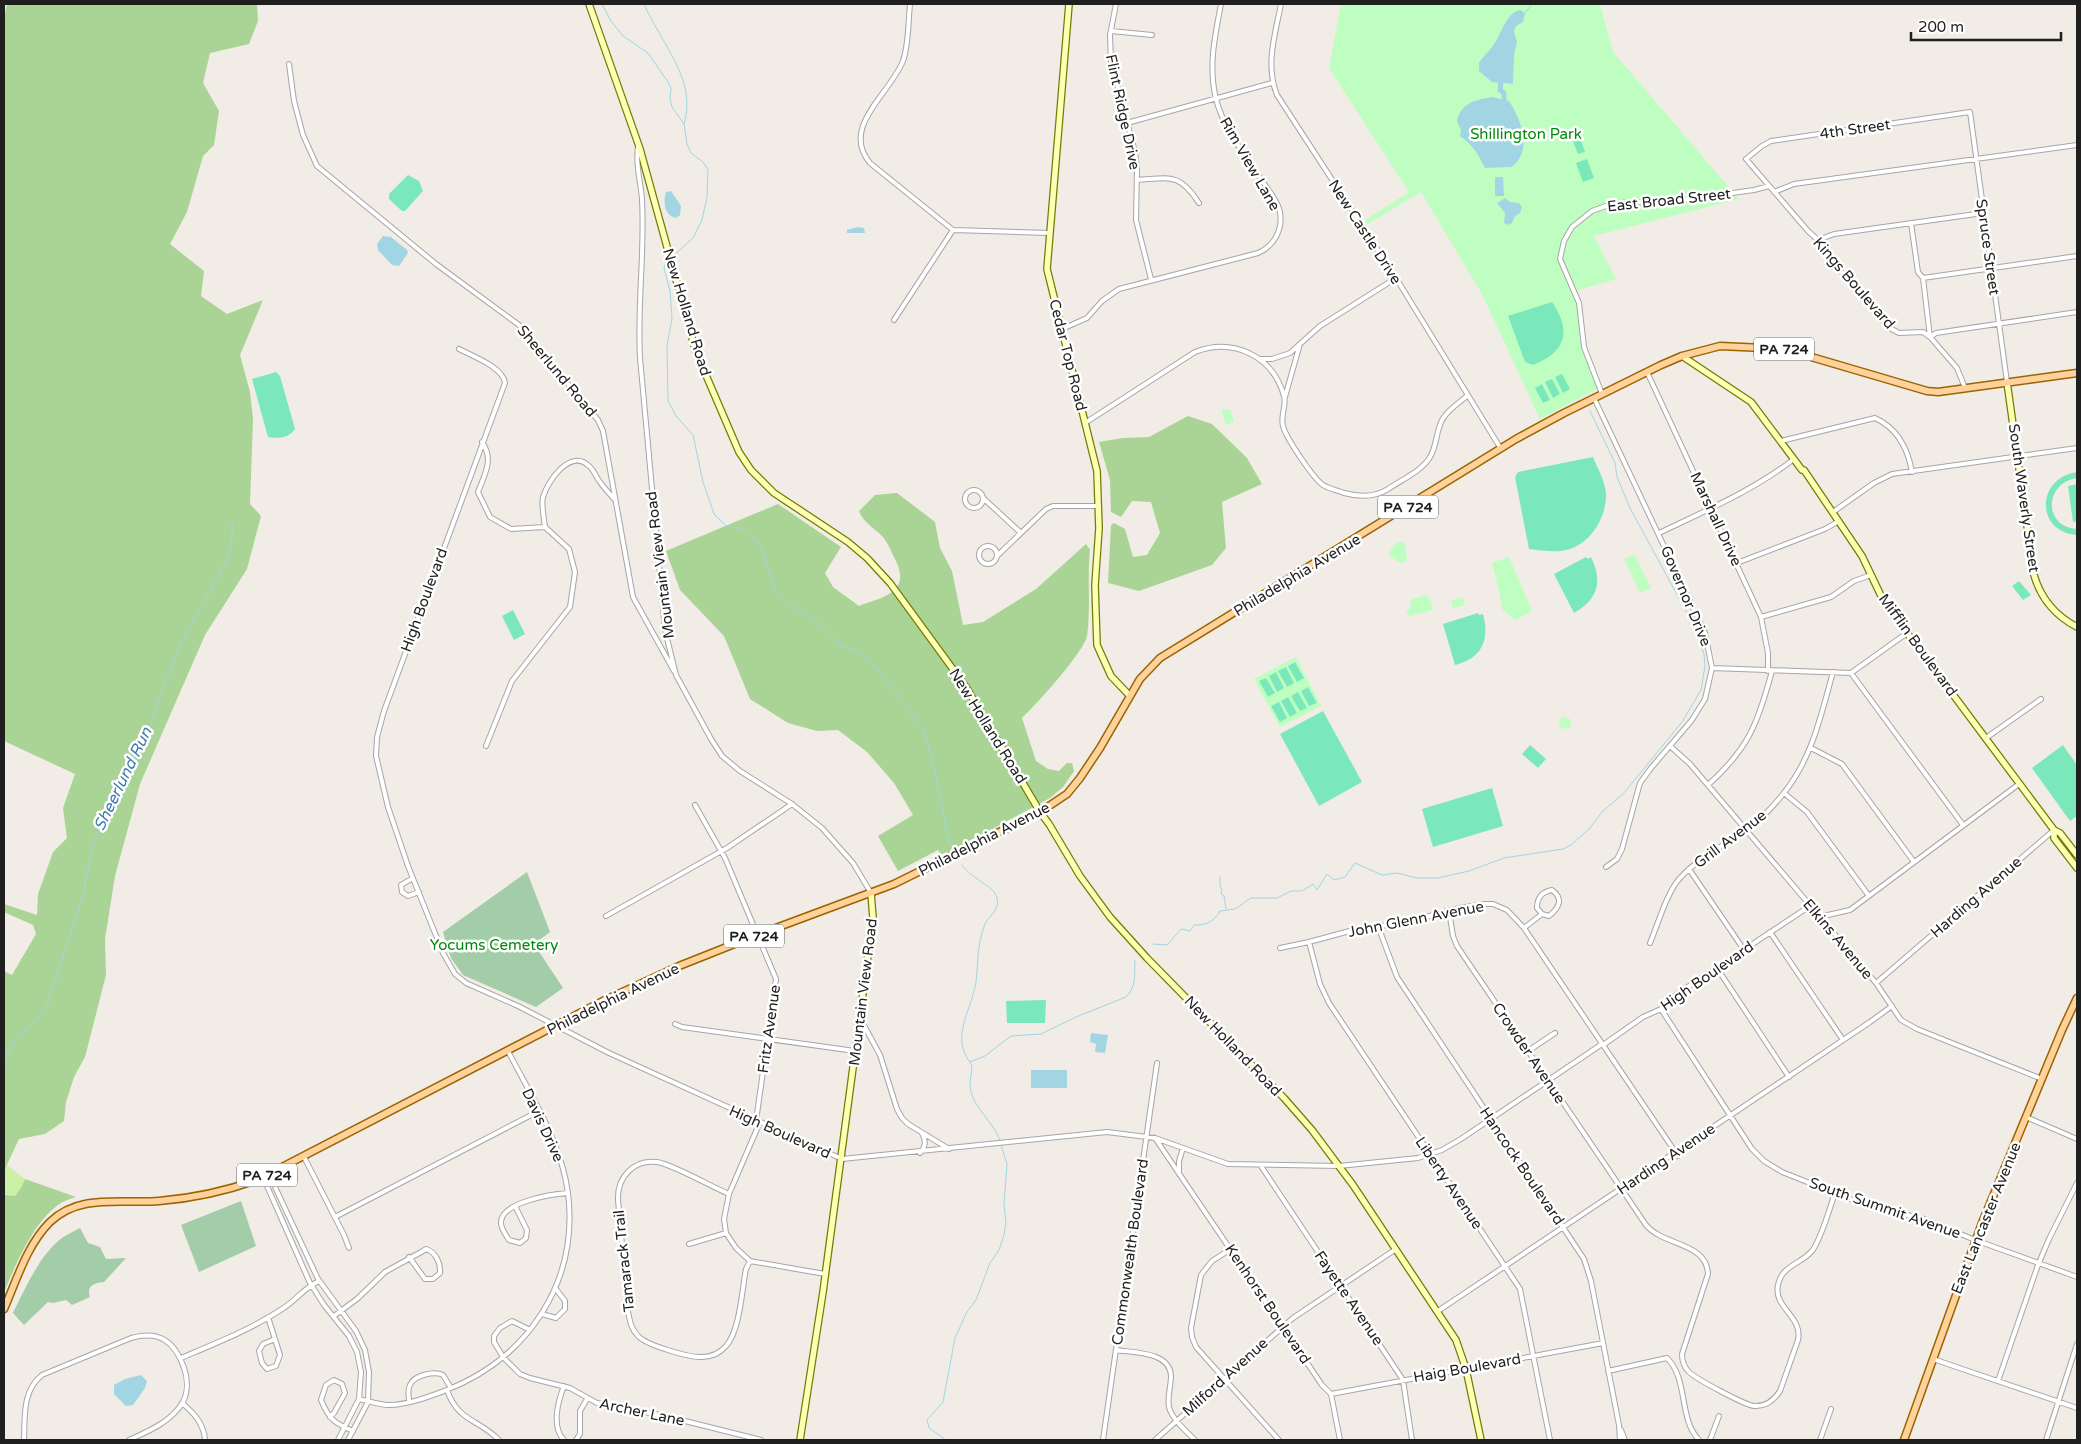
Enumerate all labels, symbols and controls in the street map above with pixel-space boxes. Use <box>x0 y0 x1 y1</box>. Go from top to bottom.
scale bar <box>1911 10 2061 42</box>
text: 200 m <box>1918 18 1964 36</box>
street label: Flint Ridge Drive <box>1102 53 1144 171</box>
street label: Rim View Lane <box>1216 114 1284 214</box>
street label: 4th Street <box>1819 115 1892 143</box>
park label: Shillington Park <box>1470 125 1582 143</box>
street label: New Castle Drive <box>1325 176 1405 288</box>
street label: East Broad Street <box>1606 185 1732 215</box>
street label: Spruce Street <box>1972 198 2004 296</box>
street label: Kings Boulevard <box>1809 234 1899 332</box>
street label: New Holland Road <box>659 246 715 378</box>
street label: Cedar Top Road <box>1045 297 1091 413</box>
street label: Sheerlund Road <box>513 322 601 420</box>
road number: PA 724 <box>1754 338 1814 360</box>
street label: South Waverly Street <box>2005 423 2043 574</box>
street label: Marshall Drive <box>1686 469 1746 569</box>
street label: Mountain View Road <box>642 490 678 640</box>
road number: PA 724 <box>1378 496 1438 518</box>
street label: Philadelphia Avenue <box>1230 530 1364 620</box>
street label: Governor Drive <box>1657 543 1715 649</box>
street label: High Boulevard <box>397 546 451 654</box>
street label: Mifflin Boulevard <box>1875 590 1961 700</box>
street label: New Holland Road <box>945 665 1031 787</box>
water label: Sheerlund Run <box>89 723 157 834</box>
street label: Philadelphia Avenue <box>915 798 1053 880</box>
street label: Grill Avenue <box>1690 806 1770 872</box>
street label: Harding Avenue <box>1927 853 2025 941</box>
street label: Elkins Avenue <box>1799 895 1877 983</box>
street label: John Glenn Avenue <box>1347 897 1485 941</box>
street label: Mountain View Road <box>845 917 881 1067</box>
road number: PA 724 <box>724 924 784 948</box>
park label: Yocums Cemetery <box>430 936 558 954</box>
street label: High Boulevard <box>1657 937 1757 1015</box>
street label: Philadelphia Avenue <box>544 959 682 1039</box>
street label: Fritz Avenue <box>754 984 784 1074</box>
street label: New Holland Road <box>1181 992 1285 1100</box>
street label: Crowder Avenue <box>1489 999 1569 1107</box>
street label: Davis Drive <box>518 1085 568 1165</box>
street label: High Boulevard <box>726 1102 834 1162</box>
street label: Hancock Boulevard <box>1476 1104 1568 1228</box>
street label: Harding Avenue <box>1613 1119 1719 1199</box>
street label: Liberty Avenue <box>1412 1133 1486 1233</box>
street label: East Lancaster Avenue <box>1947 1140 2025 1296</box>
street label: Commonwealth Boulevard <box>1108 1158 1152 1346</box>
road number: PA 724 <box>237 1164 297 1186</box>
street label: South Summit Avenue <box>1807 1174 1963 1242</box>
street label: Tamarack Trail <box>610 1209 638 1313</box>
street label: Kenhorst Boulevard <box>1221 1241 1315 1367</box>
street label: Fayette Avenue <box>1311 1247 1387 1349</box>
street label: Milford Avenue <box>1179 1334 1271 1420</box>
street label: Haig Boulevard <box>1412 1350 1522 1386</box>
street label: Archer Lane <box>598 1394 686 1430</box>

